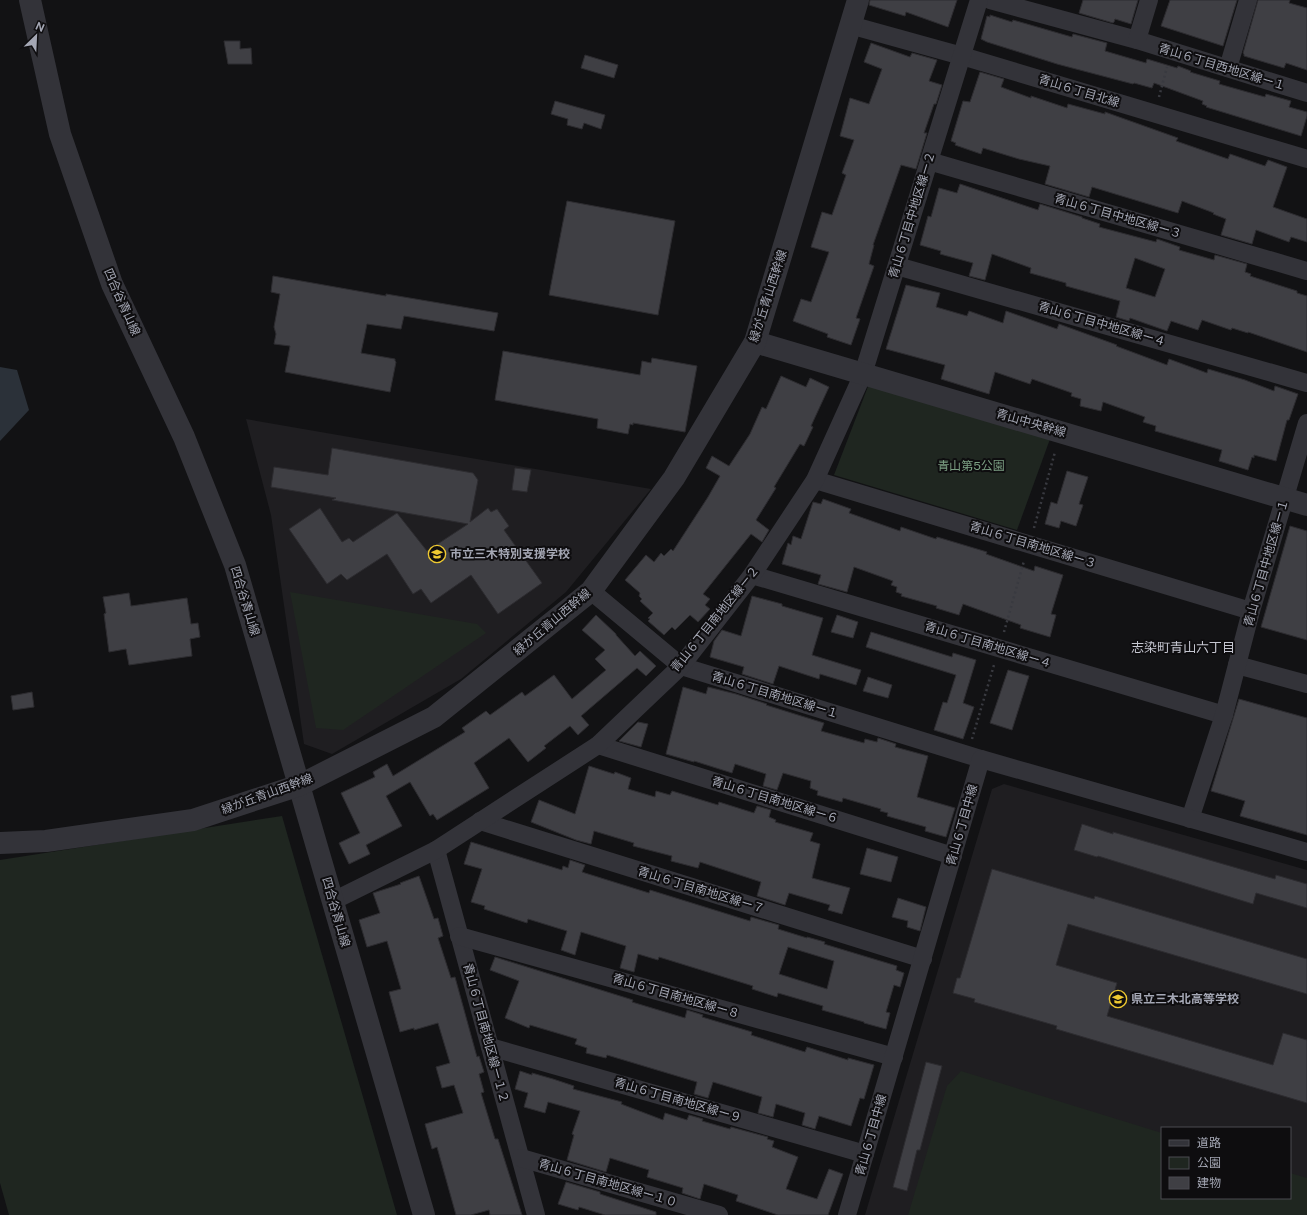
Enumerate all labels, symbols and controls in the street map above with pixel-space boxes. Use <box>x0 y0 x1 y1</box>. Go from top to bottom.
north arrow <box>16 16 56 56</box>
text: N <box>34 20 46 34</box>
street label: 青山６丁目西地区線ー１ <box>1157 41 1287 93</box>
street label: 青山６丁目北線 <box>1037 72 1121 110</box>
street label: 青山６丁目中地区線ー２ <box>886 150 938 280</box>
street label: 青山６丁目中地区線ー３ <box>1053 191 1183 241</box>
street label: 緑が丘青山西幹線 <box>747 248 789 344</box>
street label: 四合谷青山線 <box>101 266 143 338</box>
street label: 青山６丁目中地区線ー４ <box>1037 299 1167 349</box>
street label: 青山中央幹線 <box>994 406 1068 440</box>
park label: 青山第5公園 <box>937 459 1005 473</box>
street label: 青山６丁目中地区線ー１ <box>1241 498 1291 628</box>
street label: 青山６丁目南地区線ー３ <box>968 519 1098 571</box>
school or university icon: 市立三木特別支援学校 <box>427 544 447 564</box>
place label: 市立三木特別支援学校 <box>450 547 570 561</box>
street label: 青山６丁目南地区線ー２ <box>668 563 762 675</box>
street label: 四合谷青山線 <box>228 565 262 637</box>
street label: 緑が丘青山西幹線 <box>511 586 593 658</box>
street label: 青山６丁目南地区線ー４ <box>923 619 1053 671</box>
district label: 志染町青山六丁目 <box>1131 640 1235 655</box>
street label: 青山６丁目南地区線ー１ <box>710 669 840 721</box>
street label: 緑が丘青山西幹線 <box>219 771 315 817</box>
street label: 青山６丁目南地区線ー６ <box>710 774 840 826</box>
street label: 青山６丁目中線 <box>944 783 980 867</box>
street label: 青山６丁目南地区線ー７ <box>636 864 766 916</box>
street label: 四合谷青山線 <box>319 875 353 949</box>
street label: 青山６丁目南地区線ー１２ <box>461 962 511 1104</box>
street label: 青山６丁目南地区線ー８ <box>611 971 741 1021</box>
school or university icon: 県立三木北高等学校 <box>1108 989 1128 1009</box>
place label: 県立三木北高等学校 <box>1131 992 1239 1006</box>
street label: 青山６丁目南地区線ー９ <box>613 1075 743 1125</box>
street label: 青山６丁目中線 <box>853 1093 889 1177</box>
legend <box>1161 1127 1291 1199</box>
text: 道路 <box>1197 1136 1221 1150</box>
street label: 青山６丁目南地区線ー１０ <box>537 1156 679 1210</box>
text: 公園 <box>1197 1156 1221 1170</box>
text: 建物 <box>1197 1176 1221 1190</box>

